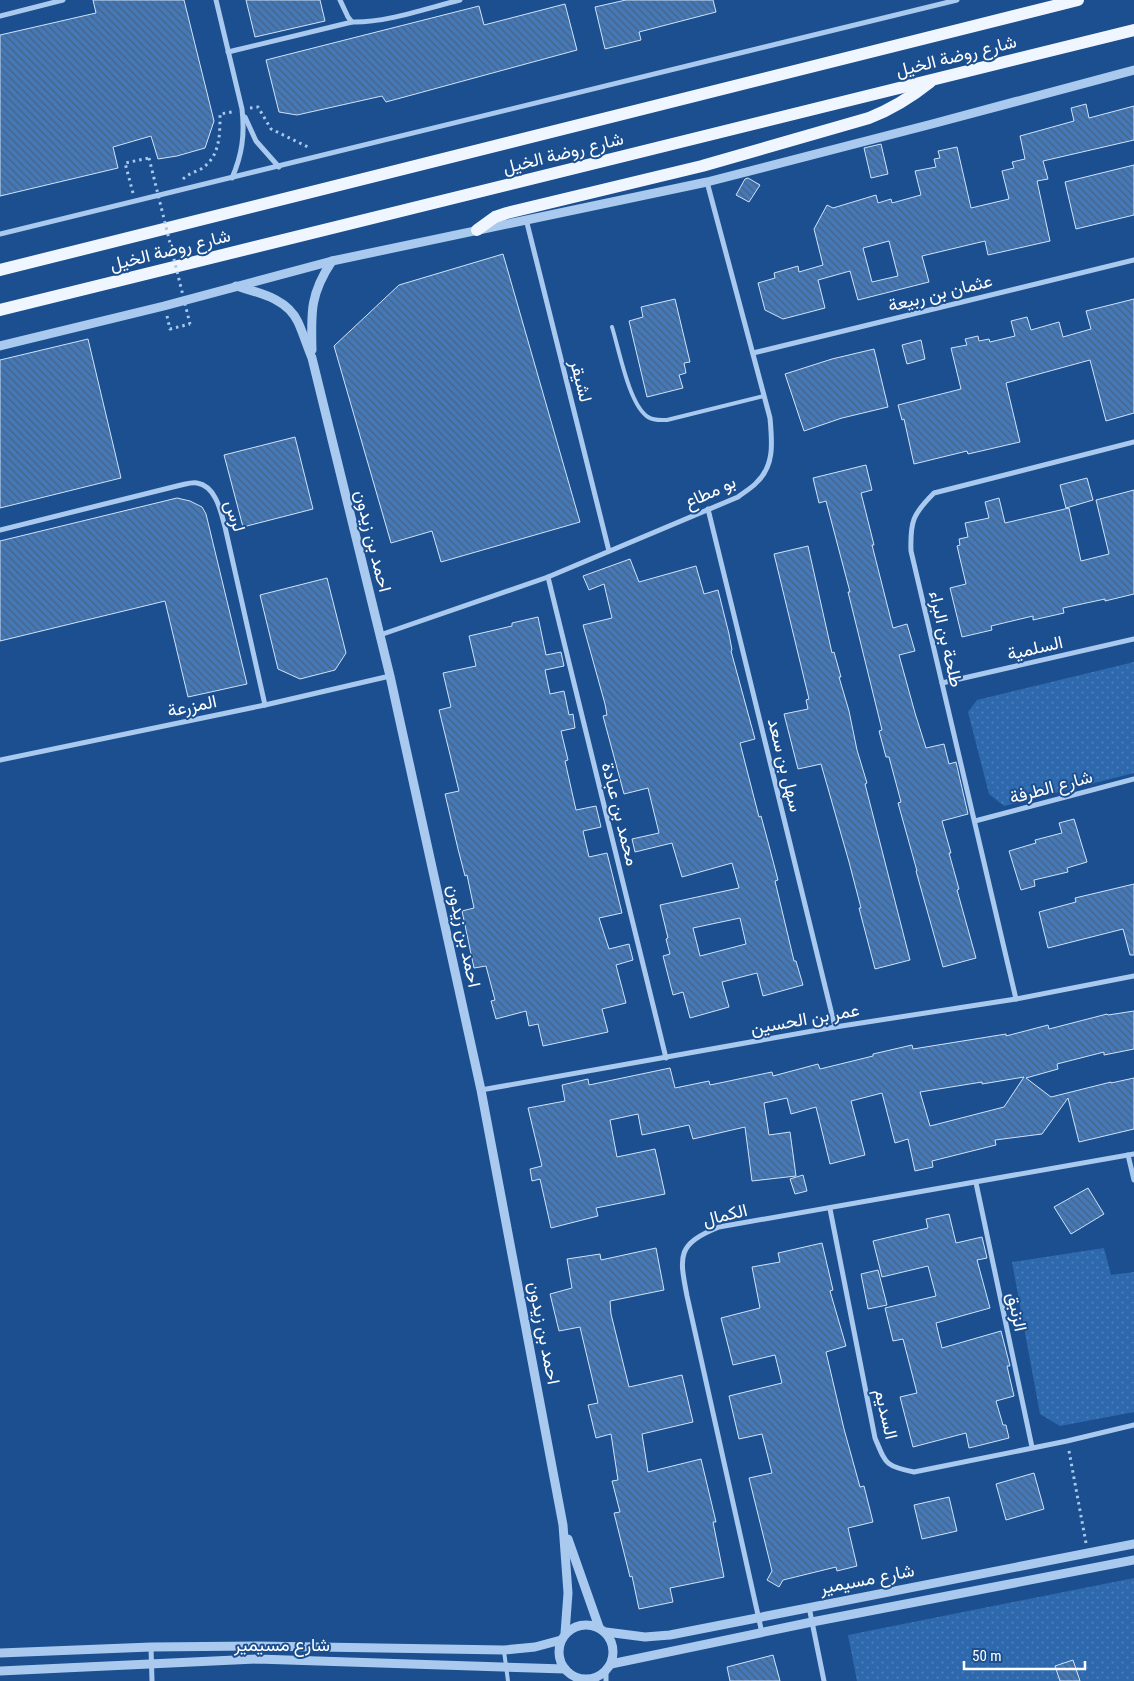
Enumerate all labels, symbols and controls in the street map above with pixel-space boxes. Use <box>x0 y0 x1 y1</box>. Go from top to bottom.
street label: شارع روضة الخيل <box>893 30 1019 83</box>
street label: شارع روضة الخيل <box>500 127 626 180</box>
street label: شارع روضة الخيل <box>107 224 233 277</box>
street label: عثمان بن ربيعة <box>886 269 994 317</box>
street label: لشيقر <box>565 357 597 404</box>
street label: بو مطاع <box>681 471 740 514</box>
street label: احمد بن زيدون <box>350 488 396 594</box>
street label: لرس <box>220 497 250 535</box>
street label: طلحة بن البراء <box>924 589 968 689</box>
street label: السلمية <box>1005 631 1065 664</box>
street label: المزرعة <box>165 690 219 722</box>
street label: سهل بن سعد <box>763 716 807 814</box>
street label: محمد بن عبادة <box>597 760 643 868</box>
street label: شارع الطرفة <box>1007 765 1095 810</box>
street label: احمد بن زيدون <box>442 883 486 989</box>
street label: عمر بن الحسين <box>749 999 861 1039</box>
street label: الكمال <box>700 1199 750 1231</box>
street label: احمد بن زيدون <box>523 1280 565 1386</box>
street label: الزنبق <box>1002 1291 1032 1333</box>
street label: السديم <box>869 1387 902 1442</box>
street label: شارع مسيمير <box>817 1559 916 1600</box>
street label: شارع مسيمير <box>233 1634 330 1657</box>
scale bar <box>964 1638 1085 1670</box>
text: 50 m <box>972 1647 1002 1665</box>

